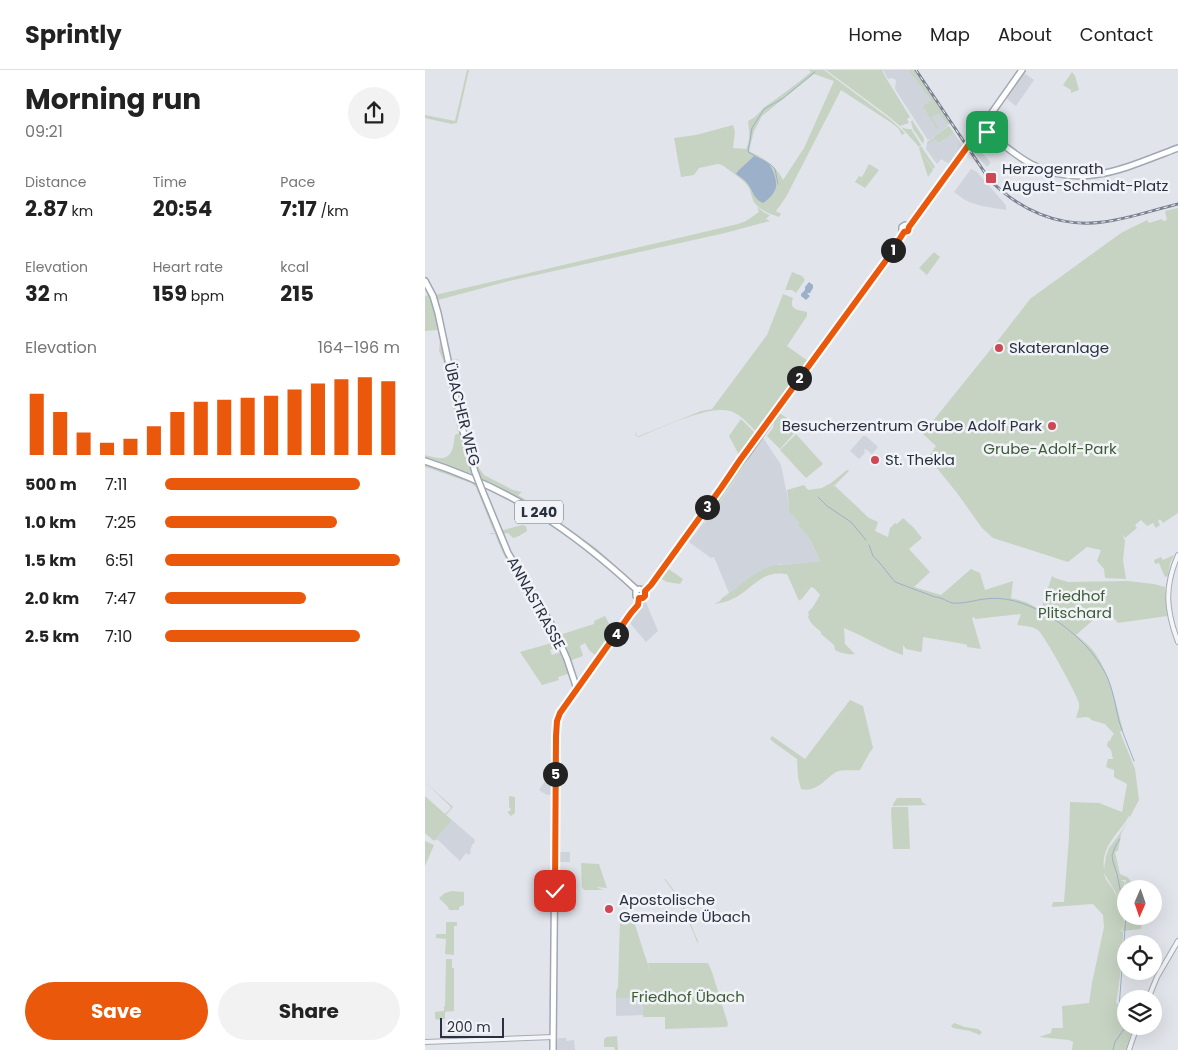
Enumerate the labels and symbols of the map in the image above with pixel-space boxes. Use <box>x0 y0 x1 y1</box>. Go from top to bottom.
pin <box>966 111 1008 153</box>
place label: Herzogenrath August-Schmidt-Platz <box>1002 158 1168 196</box>
marker: Herzogenrath August-Schmidt-Platz <box>984 171 998 185</box>
pin: 1 <box>881 238 905 262</box>
place label: Skateranlage <box>1009 337 1109 358</box>
marker: Skateranlage <box>993 342 1005 354</box>
street label: ÜBACHER WEG <box>439 360 486 468</box>
pin: 2 <box>787 366 811 390</box>
place label: Besucherzentrum Grube Adolf Park <box>782 415 1042 436</box>
marker: Besucherzentrum Grube Adolf Park <box>1046 420 1058 432</box>
park label: Grube-Adolf-Park <box>983 438 1117 459</box>
place label: St. Thekla <box>885 449 955 470</box>
marker: St. Thekla <box>869 454 881 466</box>
pin: 3 <box>695 494 719 520</box>
road number: L 240 <box>515 501 563 524</box>
street label: ANNASTRASSE <box>502 553 571 653</box>
park label: Friedhof Plitschard <box>1038 585 1112 623</box>
pin: 4 <box>603 622 629 646</box>
pin: 5 <box>543 762 567 786</box>
pin <box>534 870 576 912</box>
north arrow <box>1117 880 1163 925</box>
place label: Apostolische Gemeinde Übach <box>619 889 751 927</box>
marker: Apostolische Gemeinde Übach <box>603 903 615 915</box>
park label: Friedhof Übach <box>631 986 745 1007</box>
scale bar <box>440 1015 504 1038</box>

